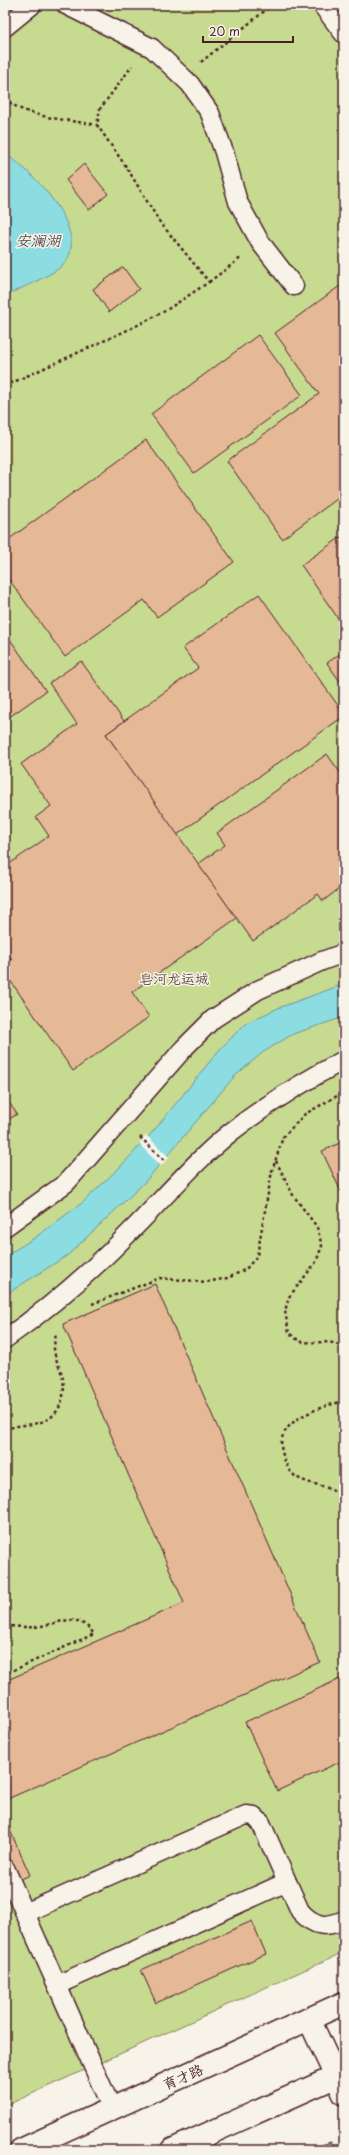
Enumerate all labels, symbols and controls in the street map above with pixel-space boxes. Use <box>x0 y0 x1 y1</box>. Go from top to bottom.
scale bar <box>203 18 293 44</box>
text: 20 m <box>209 22 240 40</box>
water label: 安澜湖 <box>15 228 62 251</box>
park label: 皂河龙运城 <box>139 968 209 989</box>
street label: 育才路 <box>159 2058 206 2095</box>

